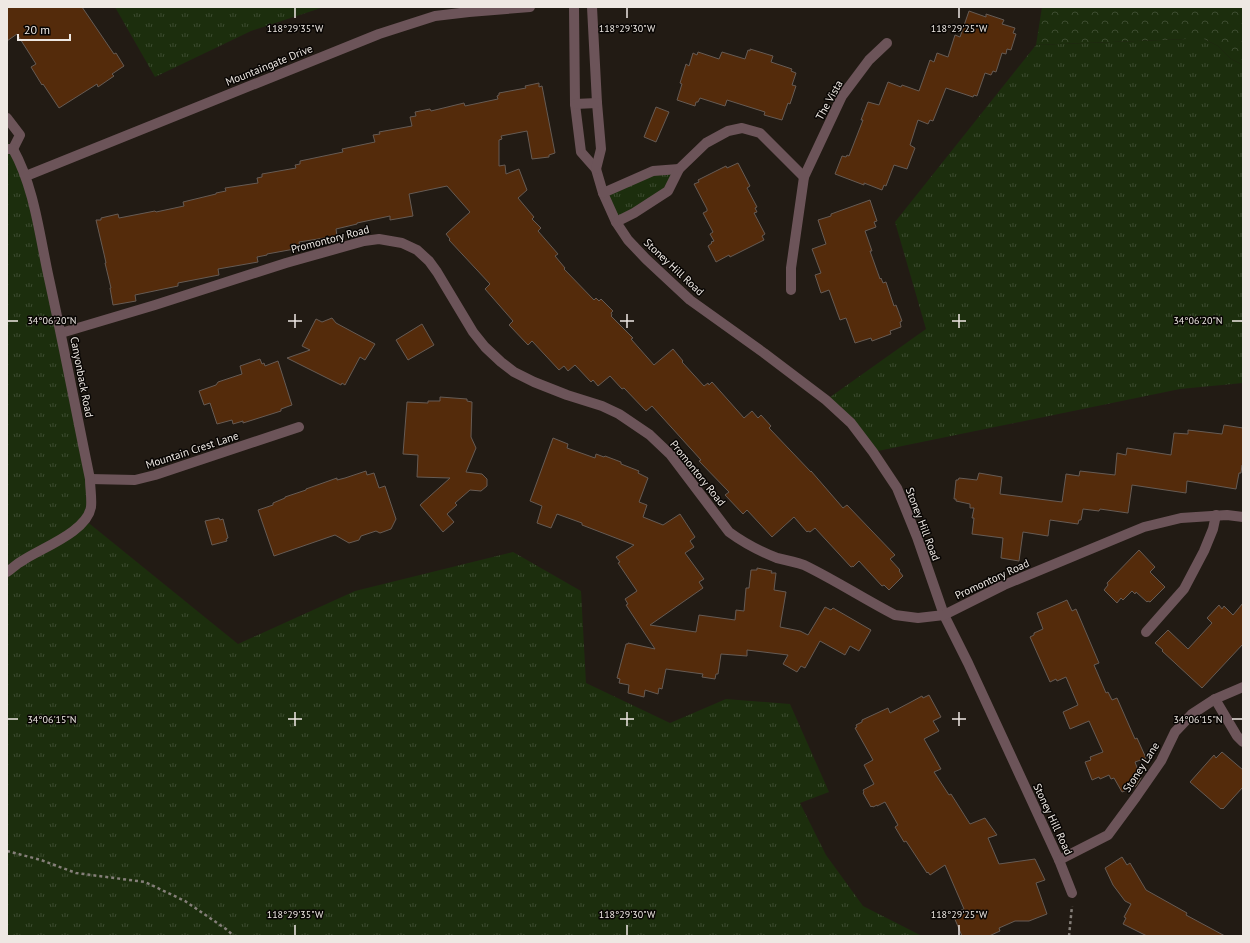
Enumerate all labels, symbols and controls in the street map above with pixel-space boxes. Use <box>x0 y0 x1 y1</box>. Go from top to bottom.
scale bar <box>18 16 70 42</box>
text: 20 m <box>24 22 50 37</box>
text: 118°29'35"W <box>267 22 324 35</box>
text: 118°29'30"W <box>599 22 656 35</box>
text: 118°29'25"W <box>931 22 988 35</box>
street label: Mountaingate Drive <box>223 41 315 89</box>
street label: The Vista <box>812 78 846 122</box>
street label: Promontory Road <box>289 222 371 256</box>
street label: Stoney Hill Road <box>641 235 707 299</box>
text: 34°06'20"N <box>27 314 77 327</box>
text: 34°06'20"N <box>1173 314 1223 327</box>
street label: Canyonback Road <box>67 335 97 419</box>
street label: Mountain Crest Lane <box>144 428 241 472</box>
street label: Promontory Road <box>667 437 729 509</box>
street label: Stoney Hill Road <box>903 485 943 563</box>
street label: Promontory Road <box>953 556 1031 602</box>
text: 34°06'15"N <box>27 713 77 726</box>
text: 34°06'15"N <box>1173 713 1223 726</box>
street label: Stoney Lane <box>1120 739 1163 795</box>
street label: Stoney Hill Road <box>1030 781 1076 857</box>
text: 118°29'35"W <box>267 908 324 921</box>
text: 118°29'30"W <box>599 908 656 921</box>
text: 118°29'25"W <box>931 908 988 921</box>

